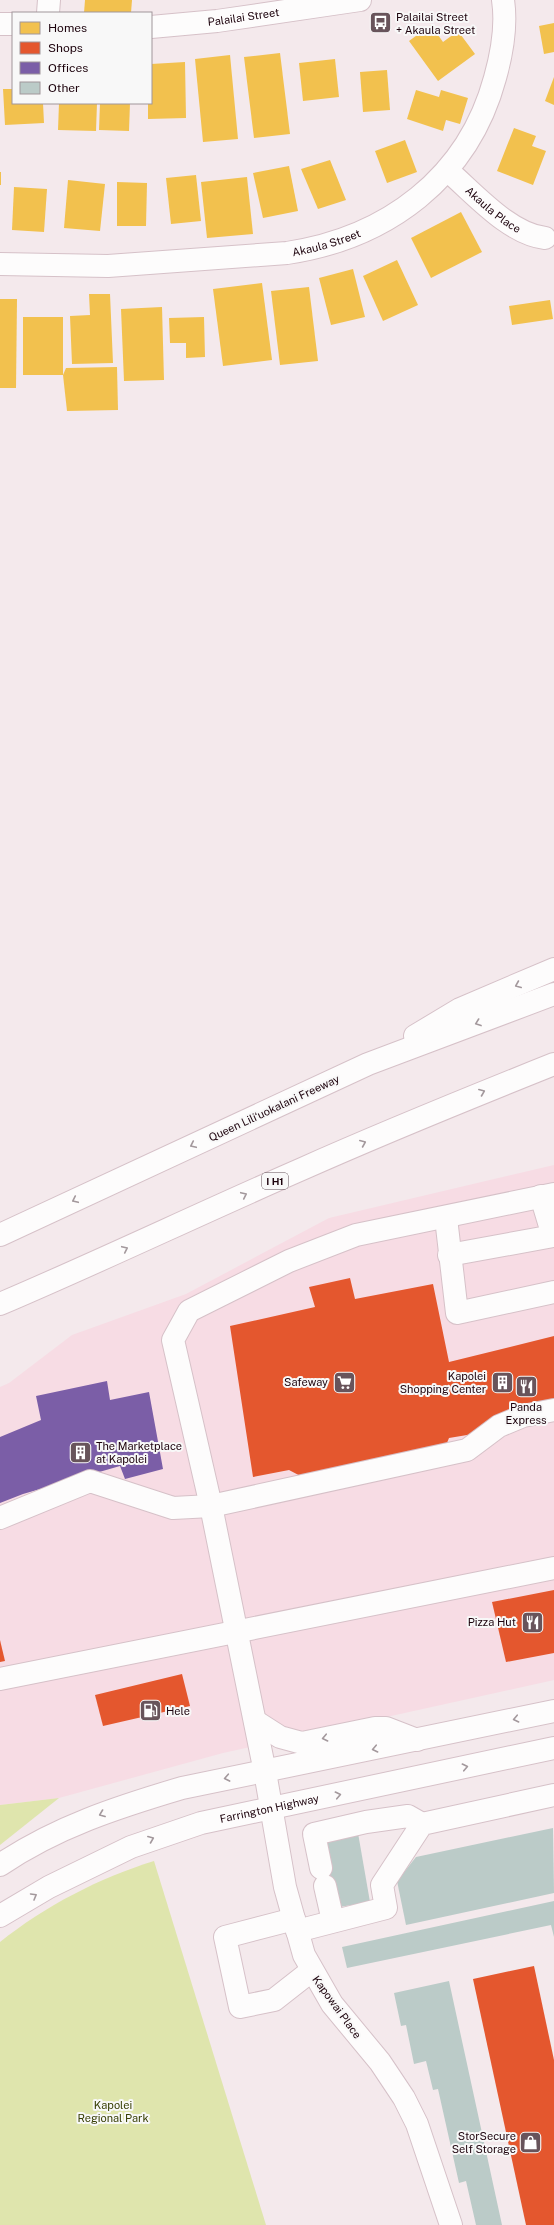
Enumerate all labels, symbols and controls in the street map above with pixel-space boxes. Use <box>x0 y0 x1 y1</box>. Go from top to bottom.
street label: Palailai Street <box>207 6 280 28</box>
bus stop icon: Palailai Street + Akaula Street <box>368 10 394 36</box>
place label: Palailai Street + Akaula Street <box>396 11 475 36</box>
legend <box>12 12 152 104</box>
text: Homes <box>48 21 87 35</box>
text: Shops <box>48 41 83 55</box>
text: Offices <box>48 61 88 75</box>
text: Other <box>48 81 80 95</box>
street label: Akaula Place <box>463 184 523 235</box>
street label: Akaula Street <box>291 227 362 258</box>
one-way arrow <box>515 980 522 988</box>
one-way arrow <box>475 1018 482 1026</box>
street label: Queen Liliʻuokalani Freeway <box>207 1072 341 1144</box>
one-way arrow <box>479 1089 486 1097</box>
one-way arrow <box>359 1139 366 1147</box>
one-way arrow <box>190 1140 197 1148</box>
road number: I H1 <box>262 1173 288 1189</box>
one-way arrow <box>239 1192 247 1200</box>
one-way arrow <box>72 1195 80 1203</box>
one-way arrow <box>121 1246 129 1254</box>
supermarket icon: Safeway <box>331 1369 357 1395</box>
building icon: Kapolei Shopping Center <box>489 1369 515 1395</box>
place label: Kapolei Shopping Center <box>400 1370 486 1395</box>
restaurant icon: Panda Express <box>513 1374 539 1400</box>
place label: Safeway <box>284 1376 328 1388</box>
place label: Panda Express <box>506 1401 547 1426</box>
building icon: The Marketplace at Kapolei <box>67 1439 93 1465</box>
place label: The Marketplace at Kapolei <box>96 1440 182 1465</box>
restaurant icon: Pizza Hut <box>519 1609 545 1635</box>
place label: Pizza Hut <box>468 1616 516 1628</box>
fuel station icon: Hele <box>138 1698 164 1724</box>
place label: Hele <box>166 1705 190 1717</box>
one-way arrow <box>513 1714 519 1722</box>
one-way arrow <box>322 1734 328 1742</box>
one-way arrow <box>372 1744 378 1752</box>
one-way arrow <box>462 1764 469 1772</box>
one-way arrow <box>224 1773 230 1781</box>
one-way arrow <box>335 1791 342 1799</box>
street label: Farrington Highway <box>219 1792 320 1825</box>
one-way arrow <box>99 1809 106 1817</box>
one-way arrow <box>146 1836 154 1844</box>
one-way arrow <box>30 1894 37 1901</box>
street label: Kapowai Place <box>310 1973 364 2041</box>
park label: Kapolei Regional Park <box>77 2099 149 2124</box>
shop icon: StorSecure Self Storage <box>518 2129 544 2155</box>
place label: StorSecure Self Storage <box>452 2130 516 2155</box>

